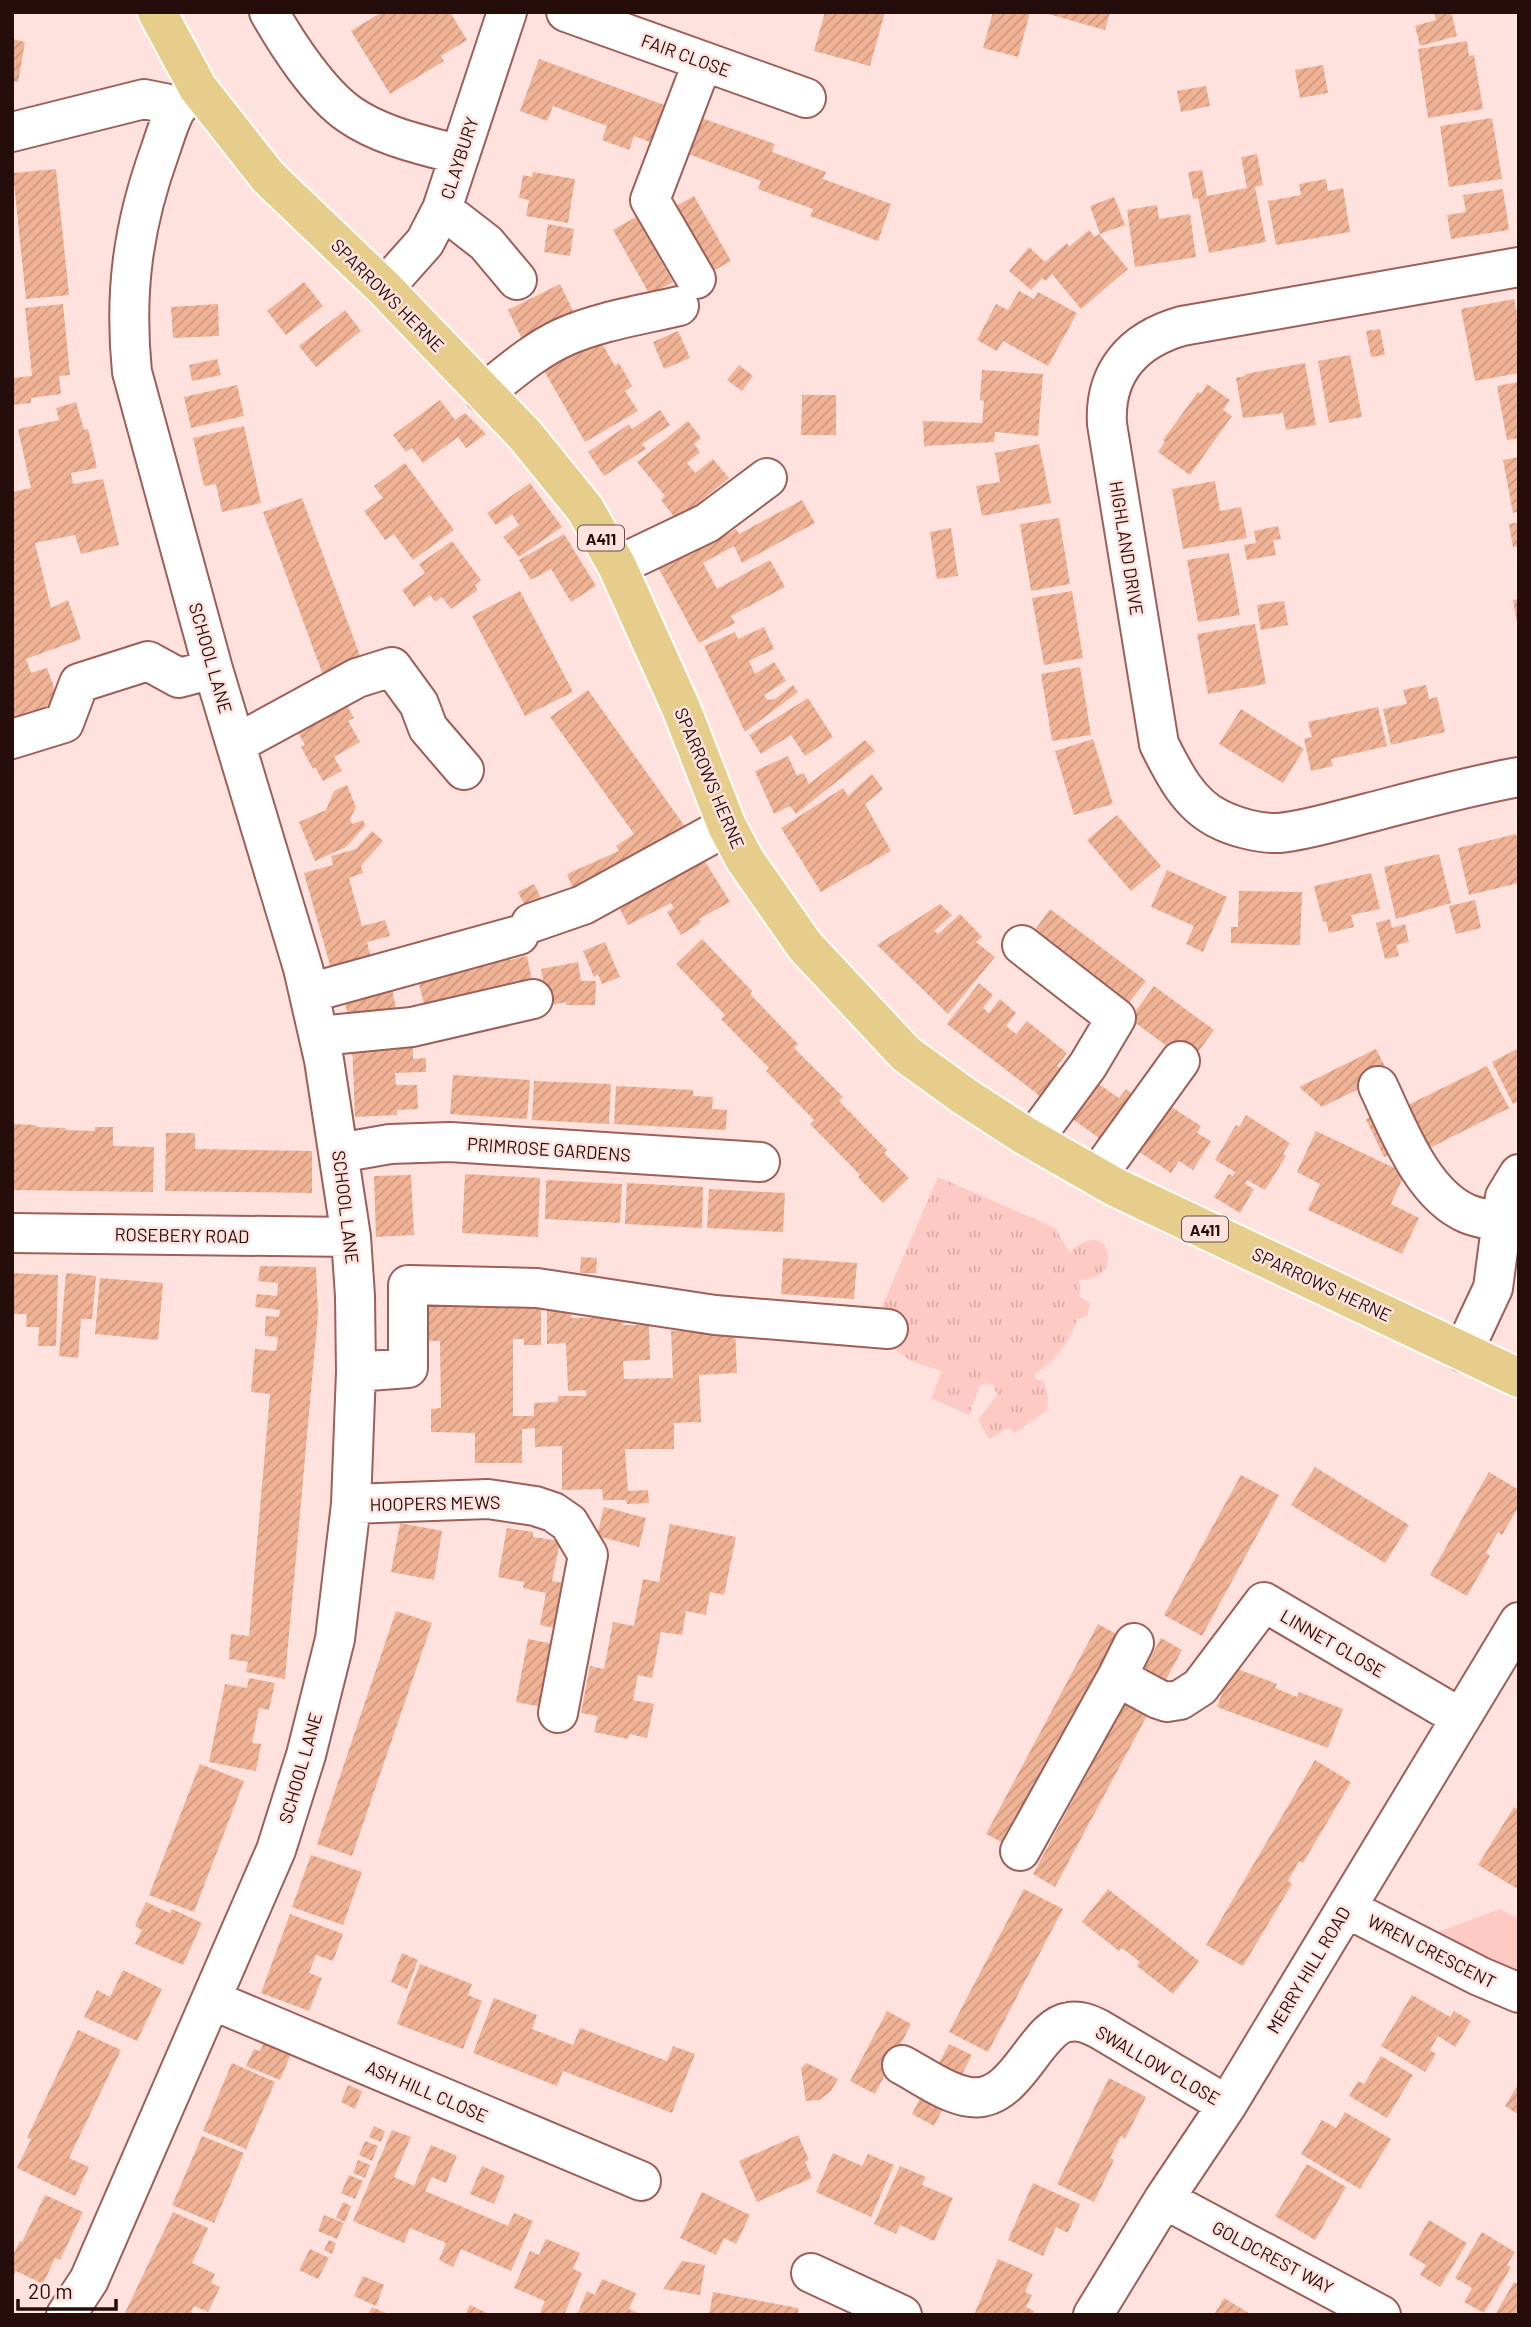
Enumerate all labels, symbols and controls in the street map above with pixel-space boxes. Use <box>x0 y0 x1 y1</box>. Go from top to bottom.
street label: FAIR CLOSE <box>638 29 734 81</box>
street label: CLAYBURY <box>435 114 483 202</box>
street label: SPARROWS HERNE <box>327 234 449 356</box>
street label: HIGHLAND DRIVE <box>1106 479 1148 617</box>
road number: A411 <box>578 526 624 551</box>
street label: SCHOOL LANE <box>185 600 237 716</box>
street label: SPARROWS HERNE <box>670 704 750 852</box>
street label: PRIMROSE GARDENS <box>466 1132 632 1166</box>
street label: SCHOOL LANE <box>328 1149 364 1265</box>
road number: A411 <box>1182 1217 1228 1242</box>
street label: ROSEBERY ROAD <box>114 1223 250 1247</box>
street label: SPARROWS HERNE <box>1249 1242 1395 1326</box>
street label: HOOPERS MEWS <box>369 1491 501 1515</box>
street label: LINNET CLOSE <box>1277 1604 1389 1682</box>
street label: SCHOOL LANE <box>274 1710 326 1826</box>
street label: MERRY HILL ROAD <box>1261 1903 1355 2037</box>
street label: WREN CRESCENT <box>1364 1909 1500 1993</box>
street label: SWALLOW CLOSE <box>1092 2020 1224 2110</box>
street label: ASH HILL CLOSE <box>363 2055 491 2127</box>
street label: GOLDCREST WAY <box>1209 2216 1337 2298</box>
scale bar <box>18 2268 116 2312</box>
text: 20 m <box>28 2278 73 2303</box>

